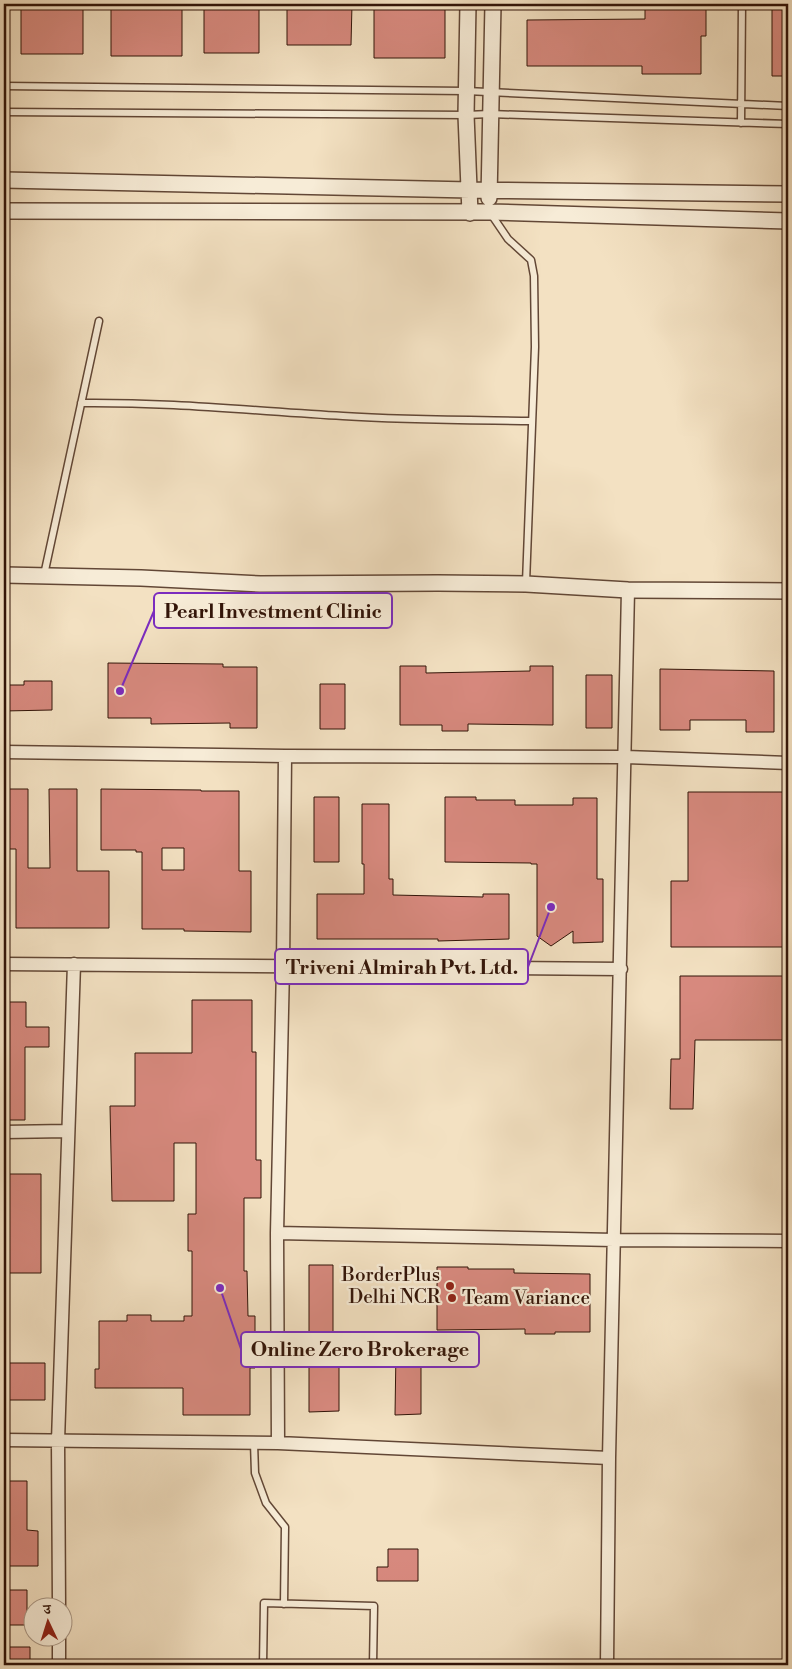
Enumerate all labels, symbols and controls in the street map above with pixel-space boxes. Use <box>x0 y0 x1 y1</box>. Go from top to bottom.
callout: Pearl Investment Clinic <box>154 593 392 628</box>
text: Pearl Investment Clinic <box>164 600 382 625</box>
callout: Triveni Almirah Pvt. Ltd. <box>275 949 528 984</box>
text: Triveni Almirah Pvt. Ltd. <box>286 956 518 981</box>
place label: BorderPlus Delhi NCR <box>341 1263 441 1309</box>
marker: BorderPlus Delhi NCR <box>444 1280 456 1292</box>
place label: Team Variance <box>462 1286 590 1310</box>
marker: Team Variance <box>446 1292 458 1304</box>
callout: Online Zero Brokerage <box>241 1332 479 1367</box>
text: Online Zero Brokerage <box>251 1338 469 1363</box>
north arrow <box>22 1596 72 1646</box>
text: उ <box>42 1601 52 1619</box>

